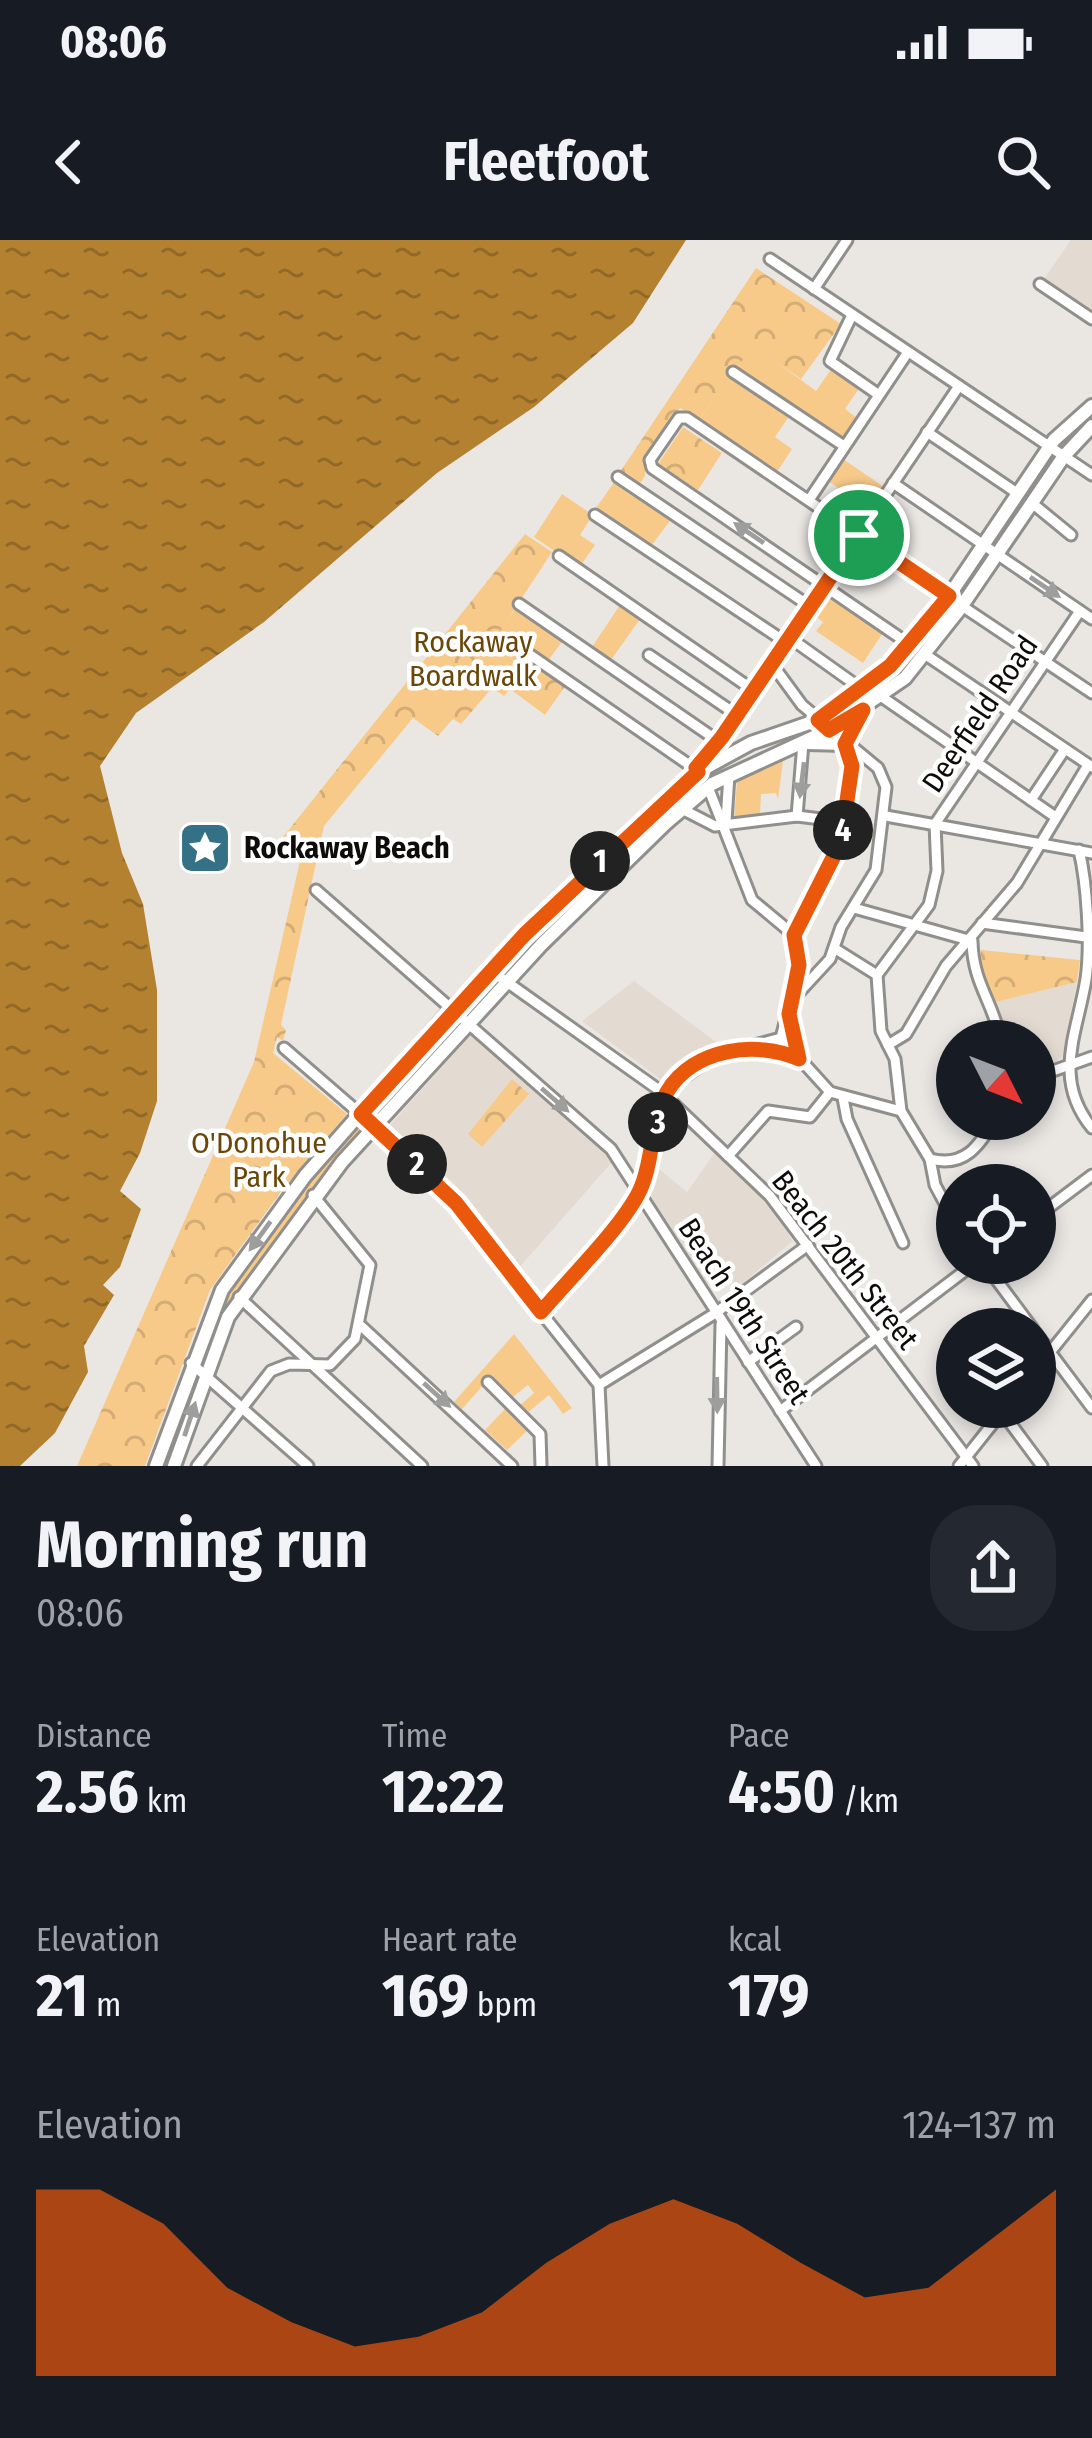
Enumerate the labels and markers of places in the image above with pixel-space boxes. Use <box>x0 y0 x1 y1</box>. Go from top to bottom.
pin <box>808 484 910 586</box>
pin: 4 <box>813 800 873 860</box>
place icon: Rockaway Beach <box>177 820 233 876</box>
place label: Rockaway Beach <box>244 830 450 866</box>
pin: 1 <box>570 831 630 891</box>
pin: 3 <box>628 1092 688 1152</box>
pin: 2 <box>387 1134 447 1194</box>

